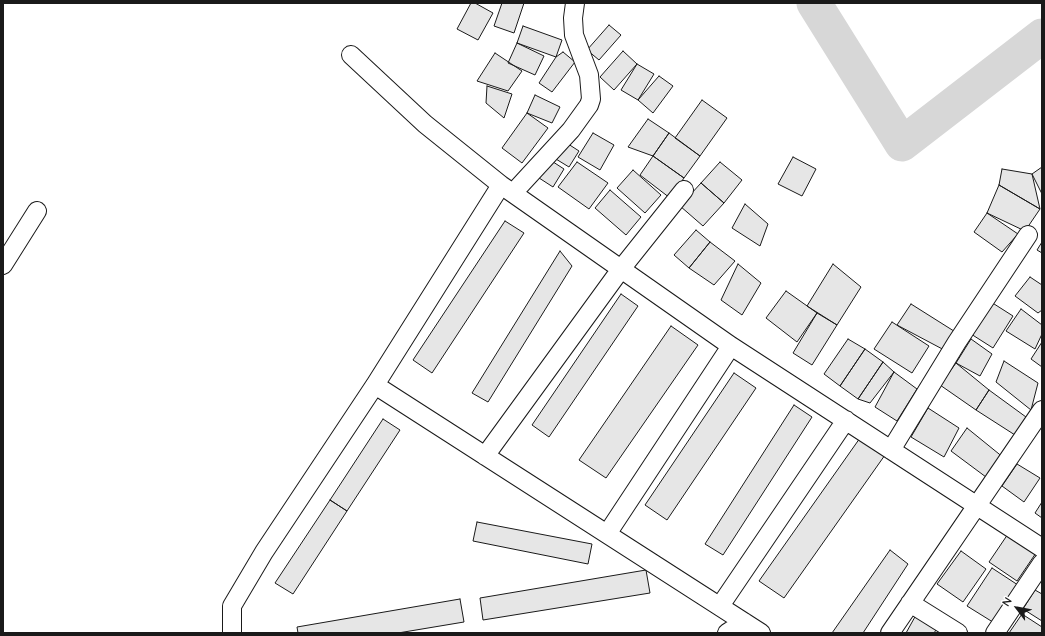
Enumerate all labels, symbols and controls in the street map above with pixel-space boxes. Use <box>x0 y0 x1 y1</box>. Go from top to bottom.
north arrow <box>997 588 1037 628</box>
text: N <box>999 594 1015 609</box>

